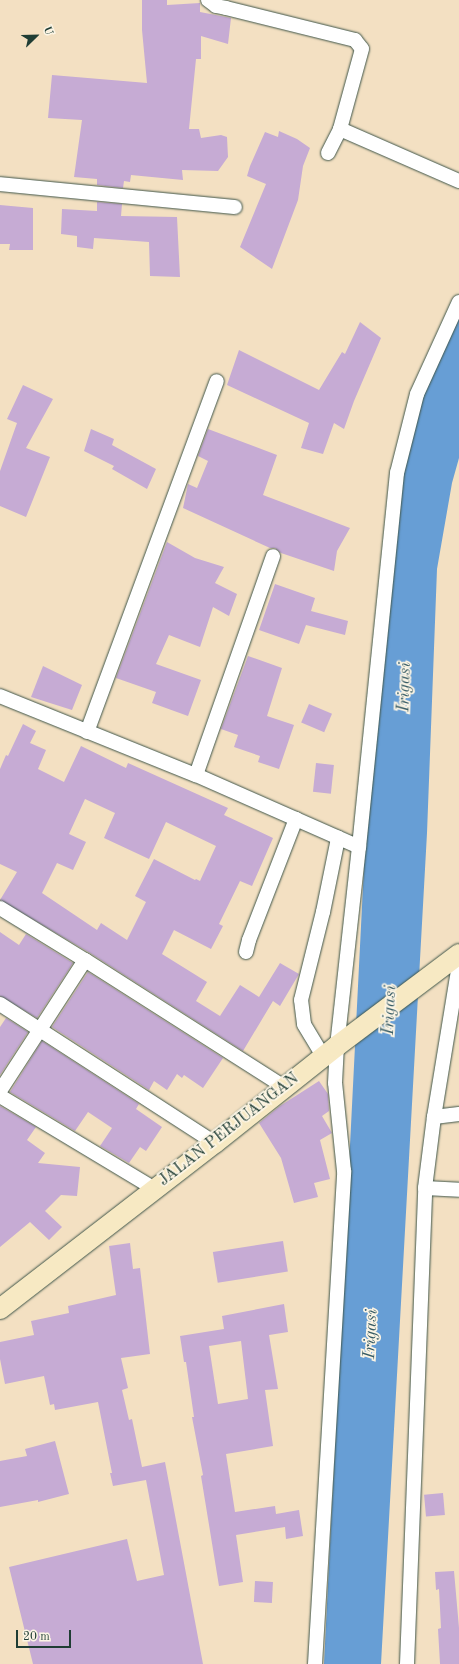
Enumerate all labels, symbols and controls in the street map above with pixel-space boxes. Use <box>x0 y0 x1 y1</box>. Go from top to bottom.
north arrow <box>16 16 56 56</box>
text: U <box>41 25 54 37</box>
water label: Irigasi <box>394 662 416 712</box>
water label: Irigasi <box>379 985 401 1035</box>
street label: JALAN PERJUANGAN <box>155 1069 303 1191</box>
water label: Irigasi <box>360 1309 382 1359</box>
scale bar <box>18 1622 73 1648</box>
text: 20 m <box>23 1631 50 1643</box>

